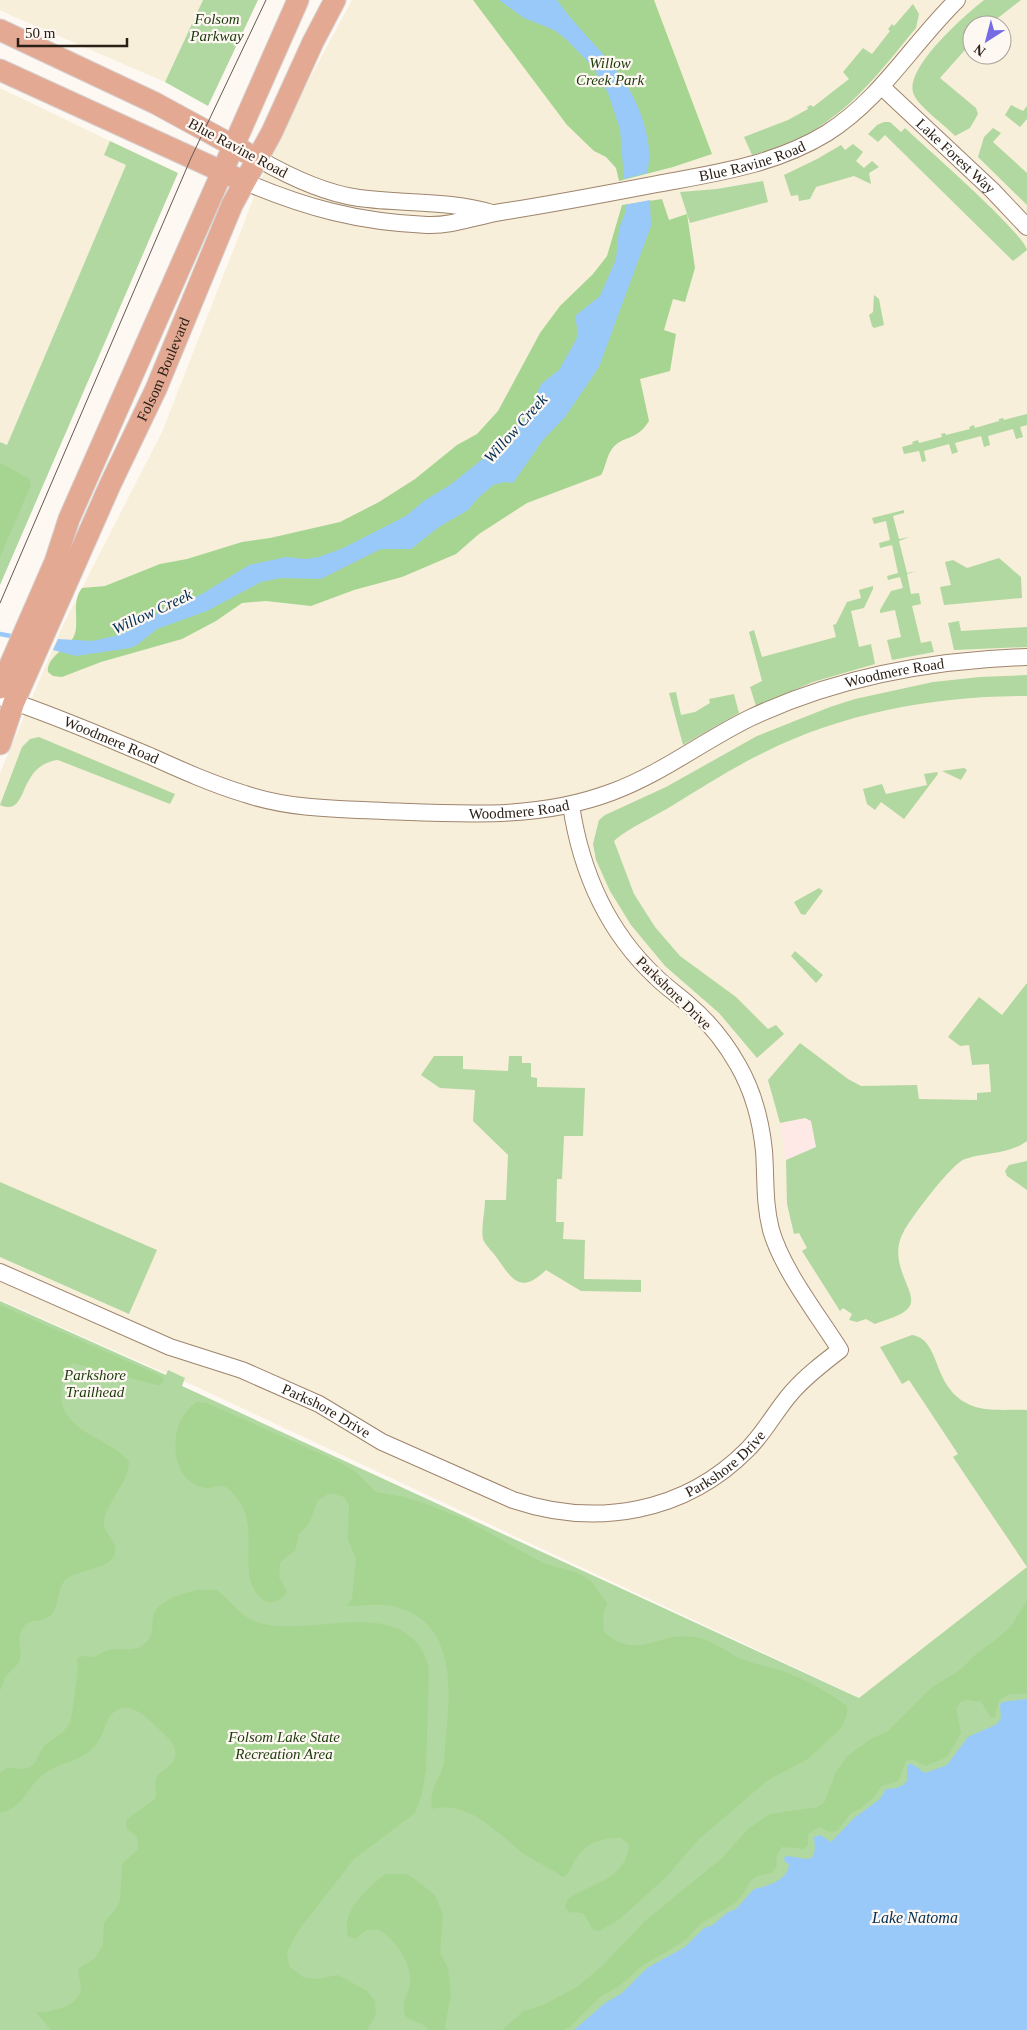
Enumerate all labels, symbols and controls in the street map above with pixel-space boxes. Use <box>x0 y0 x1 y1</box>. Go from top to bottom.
park label: Folsom Parkway <box>189 11 244 44</box>
scale bar <box>18 15 126 47</box>
north arrow <box>962 15 1012 65</box>
text: 50 m <box>25 25 56 41</box>
text: N <box>971 41 988 59</box>
park label: Willow Creek Park <box>576 55 644 88</box>
street label: Blue Ravine Road <box>186 115 291 181</box>
street label: Lake Forest Way <box>913 115 999 197</box>
street label: Blue Ravine Road <box>698 138 808 184</box>
street label: Folsom Boulevard <box>134 315 193 424</box>
water label: Willow Creek <box>480 390 551 466</box>
water label: Willow Creek <box>110 585 196 637</box>
street label: Woodmere Road <box>843 655 946 691</box>
street label: Woodmere Road <box>62 713 162 767</box>
street label: Woodmere Road <box>469 797 571 822</box>
street label: Parkshore Drive <box>633 953 715 1033</box>
park label: Parkshore Trailhead <box>63 1367 126 1400</box>
street label: Parkshore Drive <box>280 1381 373 1441</box>
street label: Parkshore Drive <box>683 1427 769 1500</box>
park label: Folsom Lake State Recreation Area <box>227 1729 340 1762</box>
water label: Lake Natoma <box>871 1909 958 1926</box>

